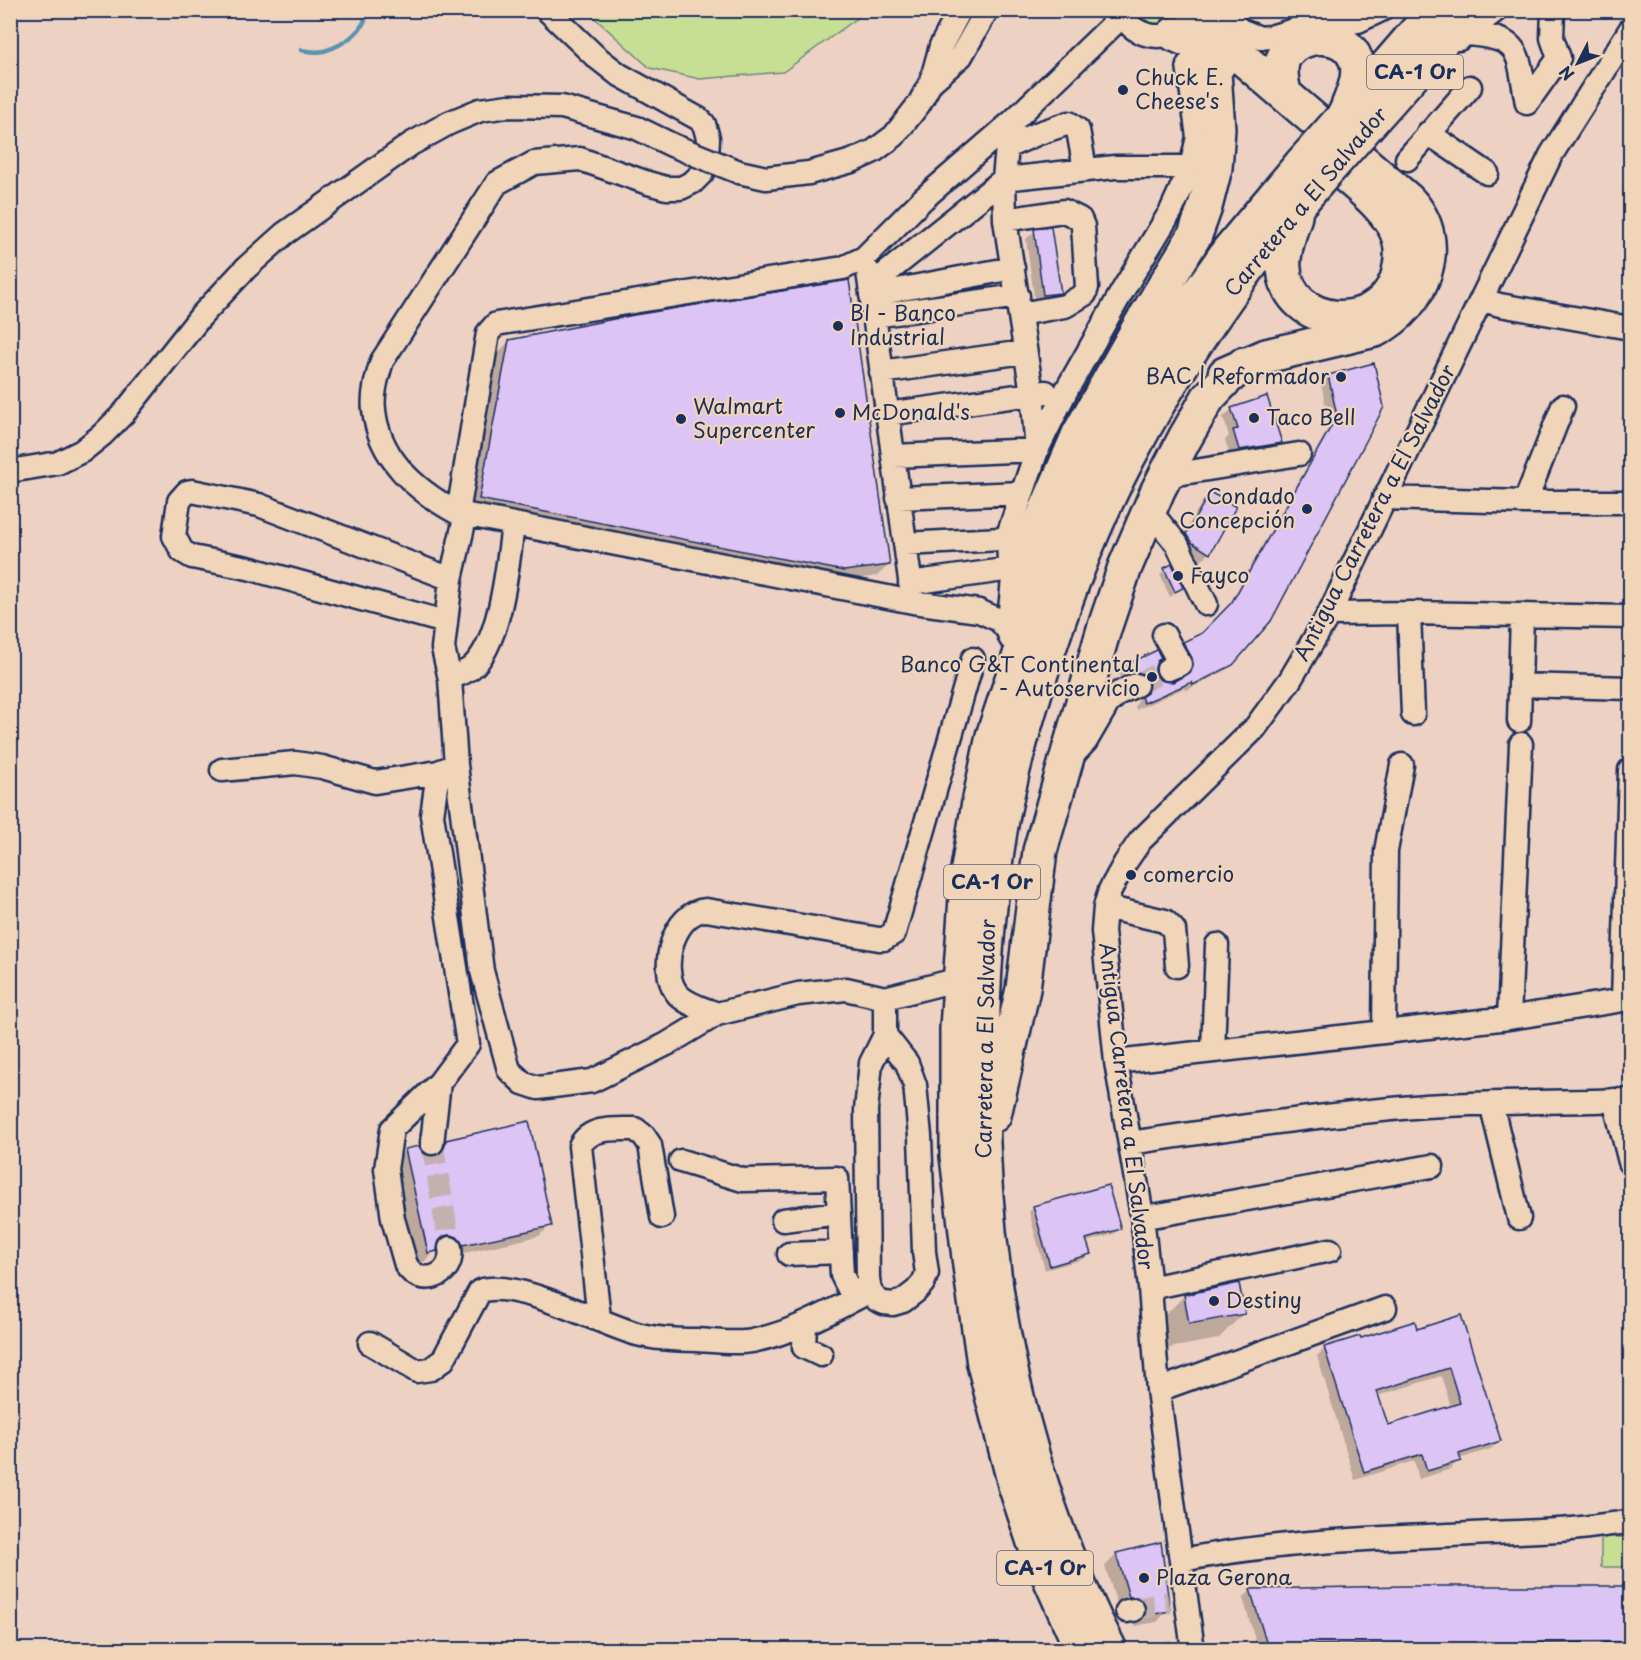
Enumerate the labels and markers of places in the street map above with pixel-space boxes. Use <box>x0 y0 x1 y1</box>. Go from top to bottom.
place label: Chuck E. Cheese's <box>1135 60 1224 116</box>
marker: Chuck E. Cheese's <box>1116 83 1130 97</box>
place label: BI - Banco Industrial <box>850 296 956 352</box>
marker: BI - Banco Industrial <box>831 319 845 333</box>
place label: BAC | Reformador <box>1146 359 1329 391</box>
marker: BAC | Reformador <box>1334 370 1348 384</box>
place label: Walmart Supercenter <box>693 389 815 445</box>
place label: McDonald's <box>852 395 970 427</box>
place label: Taco Bell <box>1266 400 1355 432</box>
marker: McDonald's <box>833 406 847 420</box>
marker: Taco Bell <box>1247 411 1261 425</box>
marker: Walmart Supercenter <box>674 412 688 426</box>
place label: Condado Concepción <box>1179 479 1295 535</box>
marker: Condado Concepción <box>1300 502 1314 516</box>
place label: Fayco <box>1190 558 1249 590</box>
marker: Fayco <box>1171 569 1185 583</box>
place label: Banco G&T Continental - Autoservicio <box>900 647 1140 703</box>
marker: Banco G&T Continental - Autoservicio <box>1145 670 1159 684</box>
place label: comercio <box>1143 857 1234 889</box>
marker: comercio <box>1124 868 1138 882</box>
place label: Destiny <box>1226 1283 1302 1315</box>
marker: Destiny <box>1207 1294 1221 1308</box>
place label: Plaza Gerona <box>1156 1560 1292 1592</box>
marker: Plaza Gerona <box>1137 1571 1151 1585</box>

